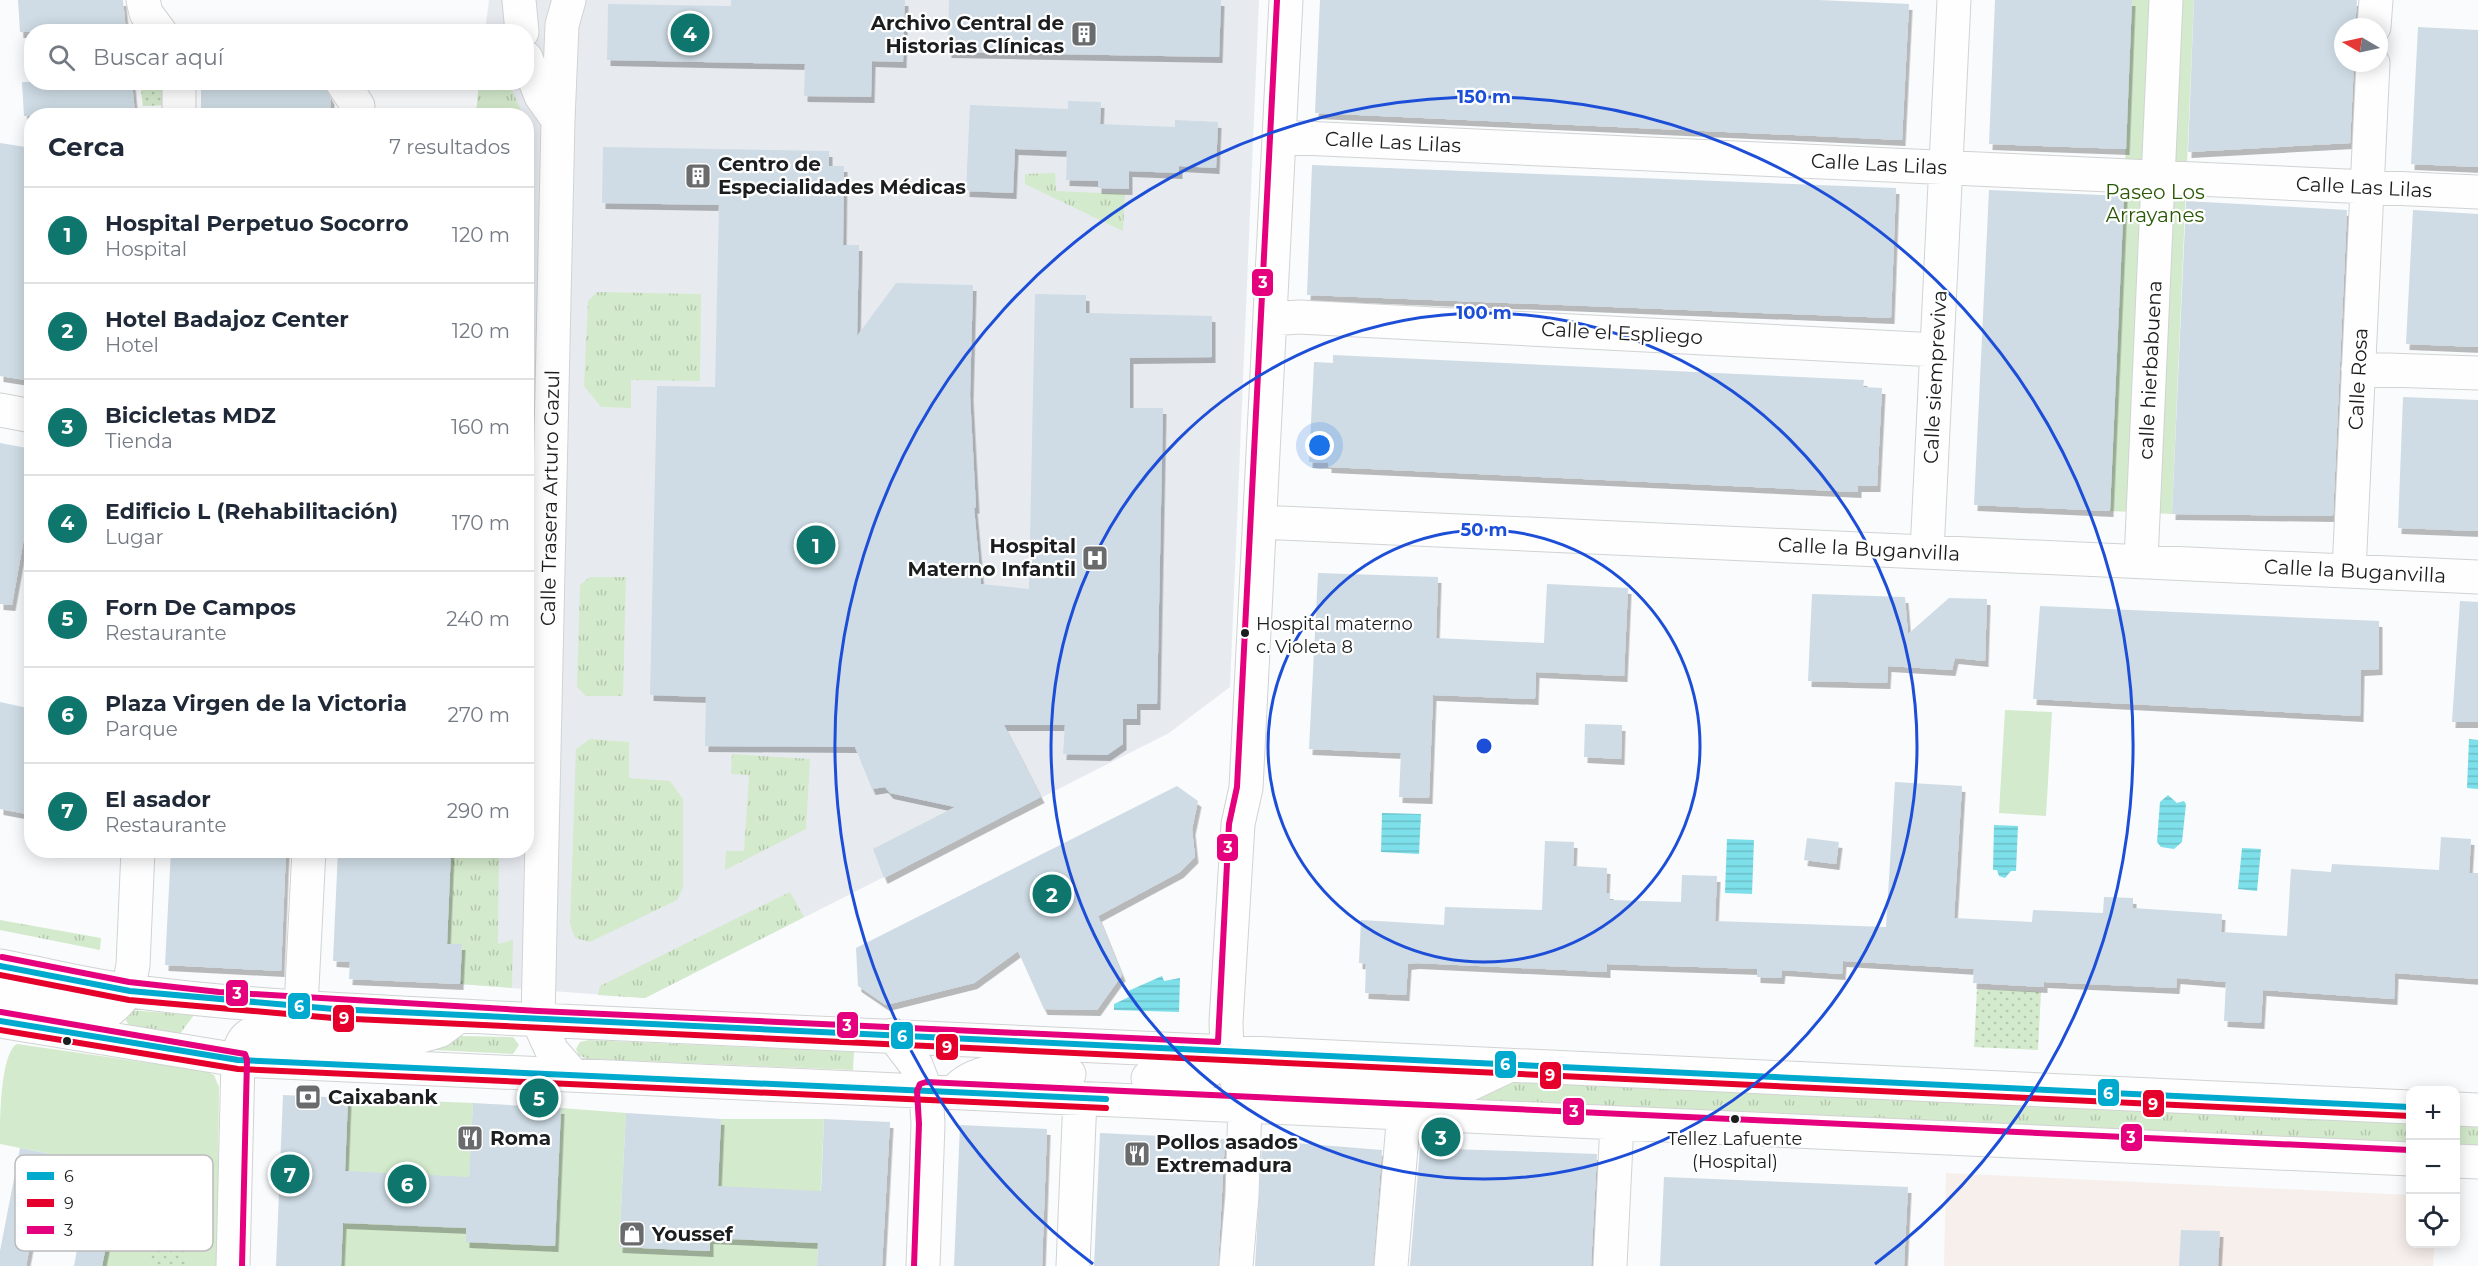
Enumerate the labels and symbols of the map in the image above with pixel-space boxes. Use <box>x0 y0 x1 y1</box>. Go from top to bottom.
pin: 4 <box>670 10 710 56</box>
place label: Archivo Central de Historias Clínicas <box>870 11 1064 58</box>
north arrow <box>2334 18 2388 72</box>
building icon: Archivo Central de Historias Clínicas <box>1069 19 1099 49</box>
text: 150 m <box>1457 86 1511 108</box>
street label: Calle Las Lilas <box>1324 126 1462 158</box>
street label: Calle Las Lilas <box>1810 148 1948 180</box>
place label: Centro de Especialidades Médicas <box>718 152 966 199</box>
building icon: Centro de Especialidades Médicas <box>683 161 713 191</box>
street label: Calle Las Lilas <box>2295 171 2433 203</box>
park label: Paseo Los Arrayanes <box>2105 180 2205 227</box>
line badge: 3 <box>1251 268 1274 297</box>
text: 3 <box>1257 273 1268 292</box>
street label: calle hierbabuena <box>2133 280 2167 460</box>
street label: Calle siempreviva <box>1918 289 1952 465</box>
text: 100 m <box>1456 302 1512 324</box>
street label: Calle el Espliego <box>1540 317 1704 349</box>
street label: Calle Rosa <box>2343 327 2373 431</box>
street label: Calle Trasera Arturo Gazul <box>536 370 564 626</box>
your location <box>1305 431 1334 460</box>
text: 50 m <box>1461 519 1507 541</box>
pin: 1 <box>796 522 836 568</box>
street label: Calle la Buganvilla <box>1777 532 1961 566</box>
place label: Hospital Materno Infantil <box>908 534 1076 581</box>
hospital icon: Hospital Materno Infantil <box>1080 543 1110 573</box>
street label: Calle la Buganvilla <box>2263 554 2447 588</box>
place label: Hospital materno c. Violeta 8 <box>1256 613 1413 658</box>
marker: Hospital materno c. Violeta 8 <box>1239 627 1251 639</box>
centre of rings <box>1474 736 1494 756</box>
line badge: 3 <box>1216 833 1239 862</box>
text: 3 <box>1222 838 1233 857</box>
pin: 2 <box>1032 872 1072 916</box>
line badge: 3 <box>225 979 249 1007</box>
text: 3 <box>231 984 242 1003</box>
line badge: 6 <box>287 992 311 1020</box>
text: 6 <box>294 997 304 1016</box>
line badge: 9 <box>332 1004 355 1033</box>
text: 9 <box>339 1009 349 1028</box>
line badge: 3 <box>836 1011 859 1039</box>
text: 3 <box>841 1016 852 1035</box>
line badge: 6 <box>890 1021 914 1050</box>
text: 6 <box>897 1027 907 1046</box>
line badge: 9 <box>935 1033 959 1061</box>
unlabelled marker <box>61 1035 73 1047</box>
text: 9 <box>942 1038 952 1057</box>
line badge: 6 <box>1494 1050 1517 1079</box>
text: 6 <box>1500 1055 1510 1074</box>
line badge: 9 <box>1539 1061 1562 1090</box>
text: 9 <box>1545 1066 1555 1085</box>
pin: 5 <box>520 1076 558 1120</box>
line badge: 6 <box>2097 1078 2120 1107</box>
bank icon: Caixabank <box>293 1082 323 1112</box>
text: 6 <box>2103 1084 2113 1103</box>
place label: Caixabank <box>328 1085 439 1109</box>
line badge: 9 <box>2142 1089 2165 1118</box>
text: 9 <box>2148 1095 2158 1114</box>
line badge: 3 <box>1562 1097 1585 1126</box>
text: 3 <box>1568 1102 1579 1121</box>
marker: Tellez Lafuente (Hospital) <box>1729 1113 1741 1125</box>
pin: 3 <box>1422 1114 1460 1160</box>
restaurant icon: Roma <box>455 1123 485 1153</box>
line badge: 3 <box>2120 1123 2143 1152</box>
place label: Roma <box>490 1126 551 1150</box>
place label: Tellez Lafuente (Hospital) <box>1668 1128 1803 1173</box>
text: 3 <box>2125 1128 2136 1147</box>
place label: Pollos asados Extremadura <box>1156 1130 1298 1177</box>
restaurant icon: Pollos asados Extremadura <box>1122 1139 1152 1169</box>
pin: 7 <box>270 1152 310 1196</box>
legend <box>15 1155 213 1251</box>
pin: 6 <box>388 1162 426 1206</box>
text: 6 <box>64 1167 74 1186</box>
text: 9 <box>64 1194 74 1213</box>
shop icon: Youssef <box>617 1219 647 1249</box>
text: 3 <box>64 1221 73 1240</box>
place label: Youssef <box>651 1222 734 1246</box>

